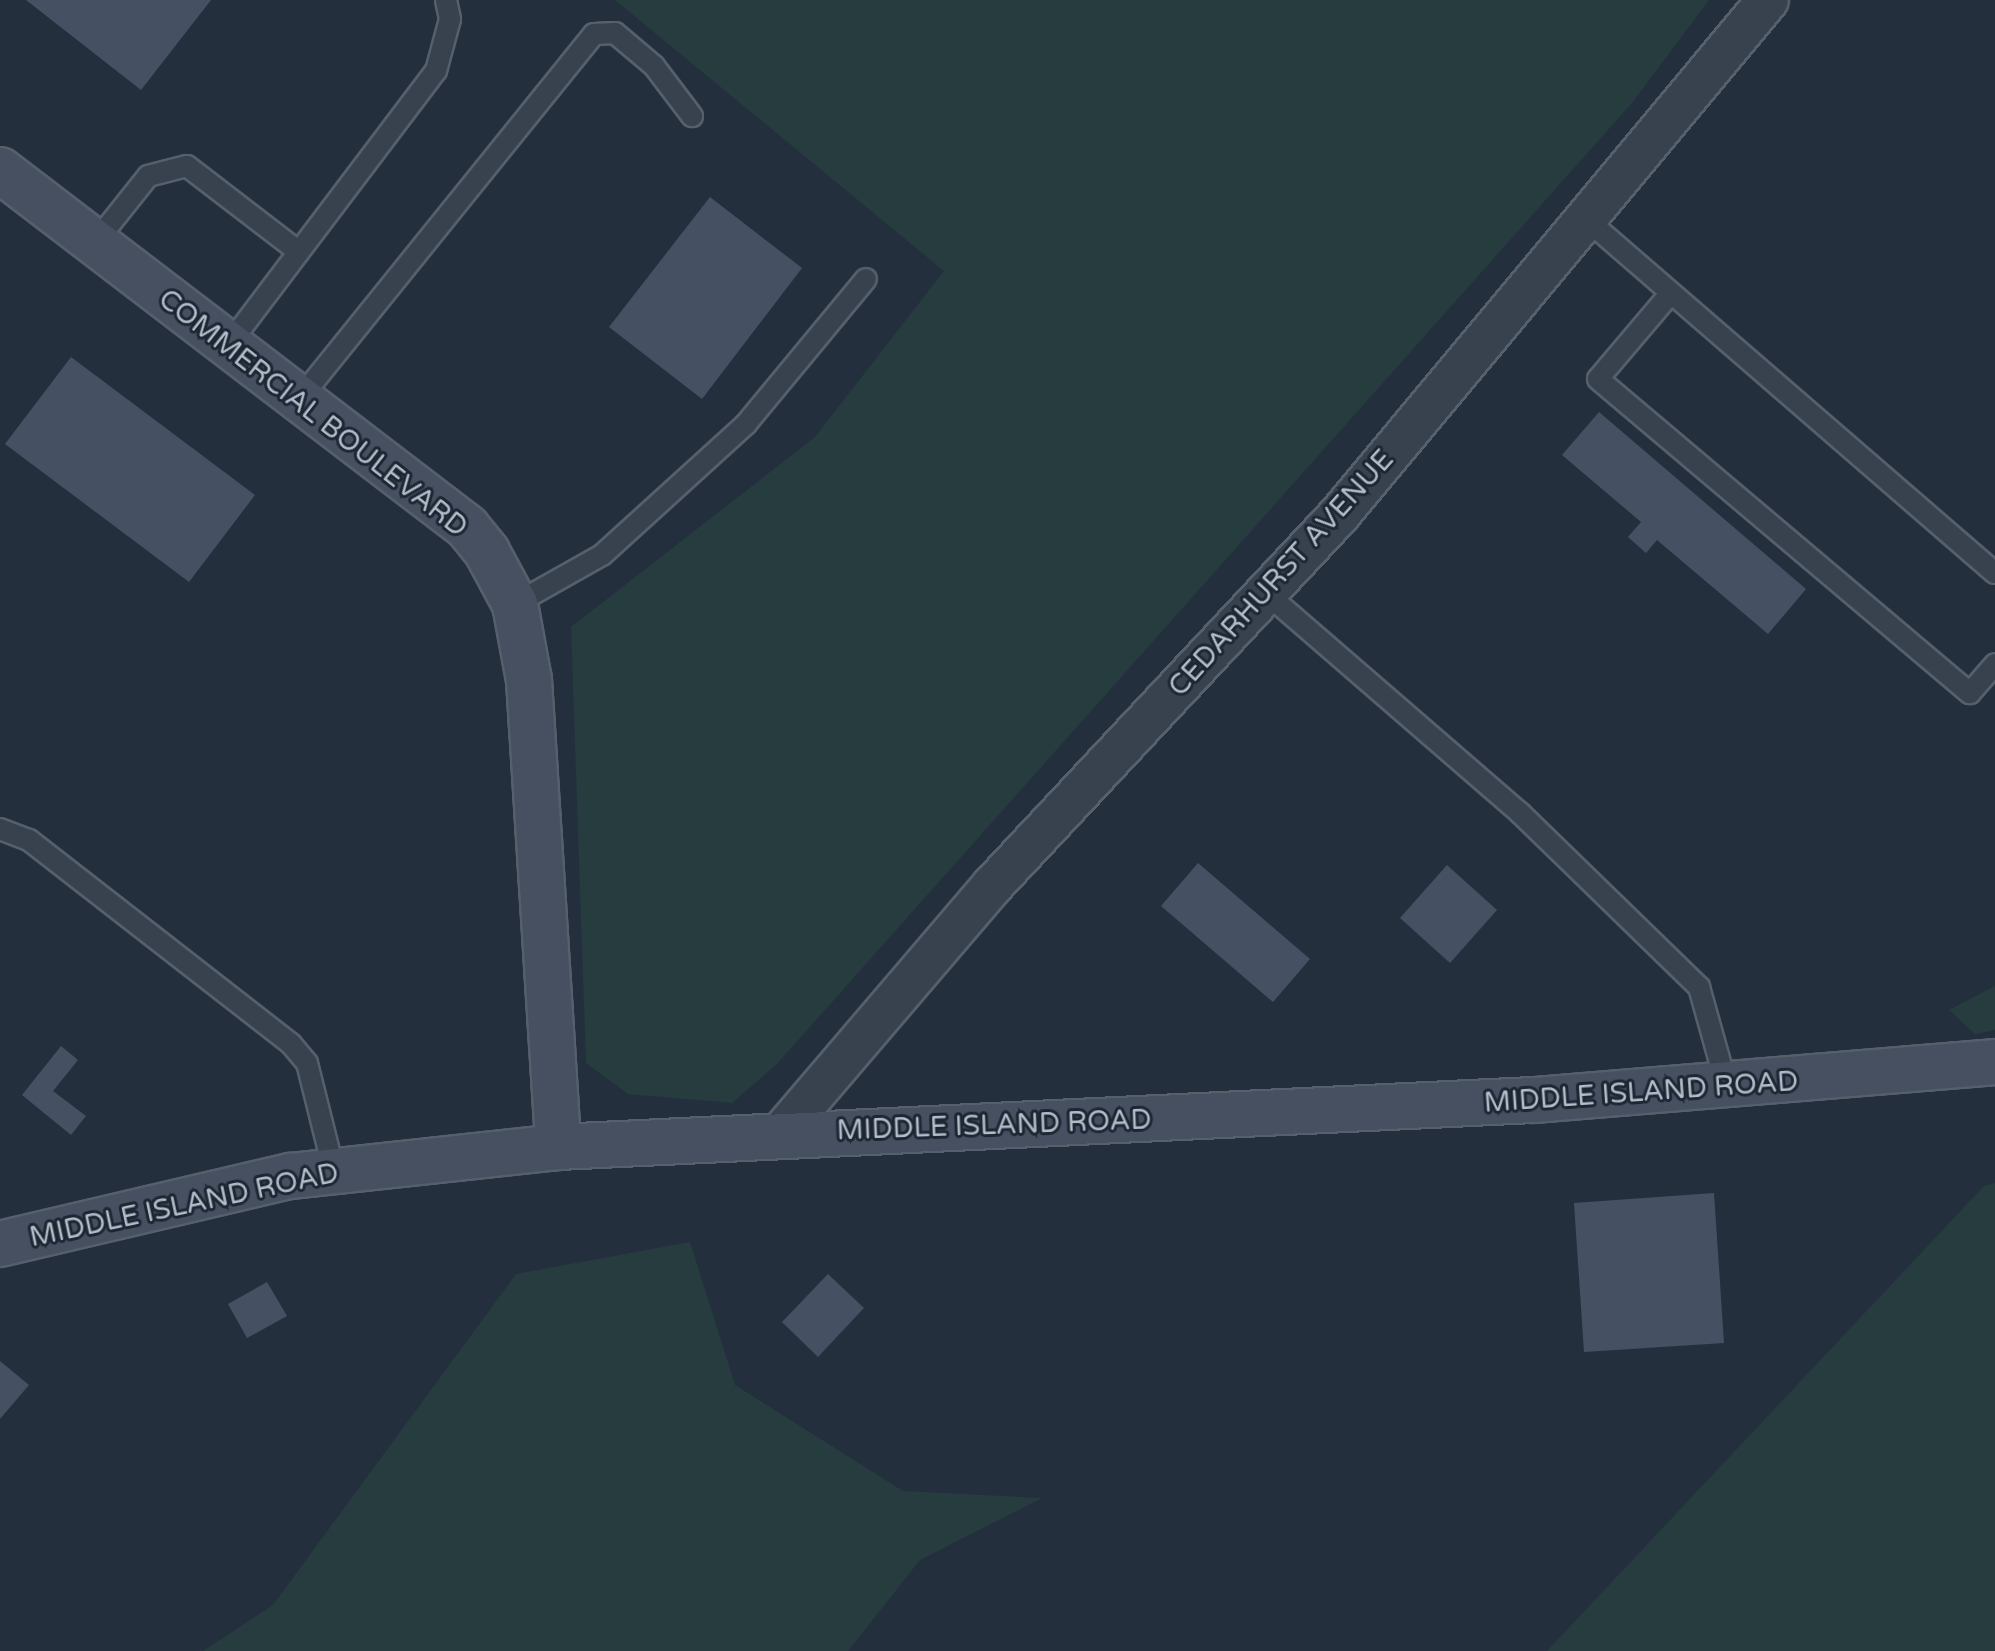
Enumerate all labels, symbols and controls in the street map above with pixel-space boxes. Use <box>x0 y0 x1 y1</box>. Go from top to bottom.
street label: COMMERCIAL BOULEVARD <box>152 282 474 544</box>
street label: CEDARHURST AVENUE <box>1161 443 1401 703</box>
street label: MIDDLE ISLAND ROAD <box>1483 1064 1799 1120</box>
street label: MIDDLE ISLAND ROAD <box>836 1103 1152 1147</box>
street label: MIDDLE ISLAND ROAD <box>26 1156 342 1254</box>

